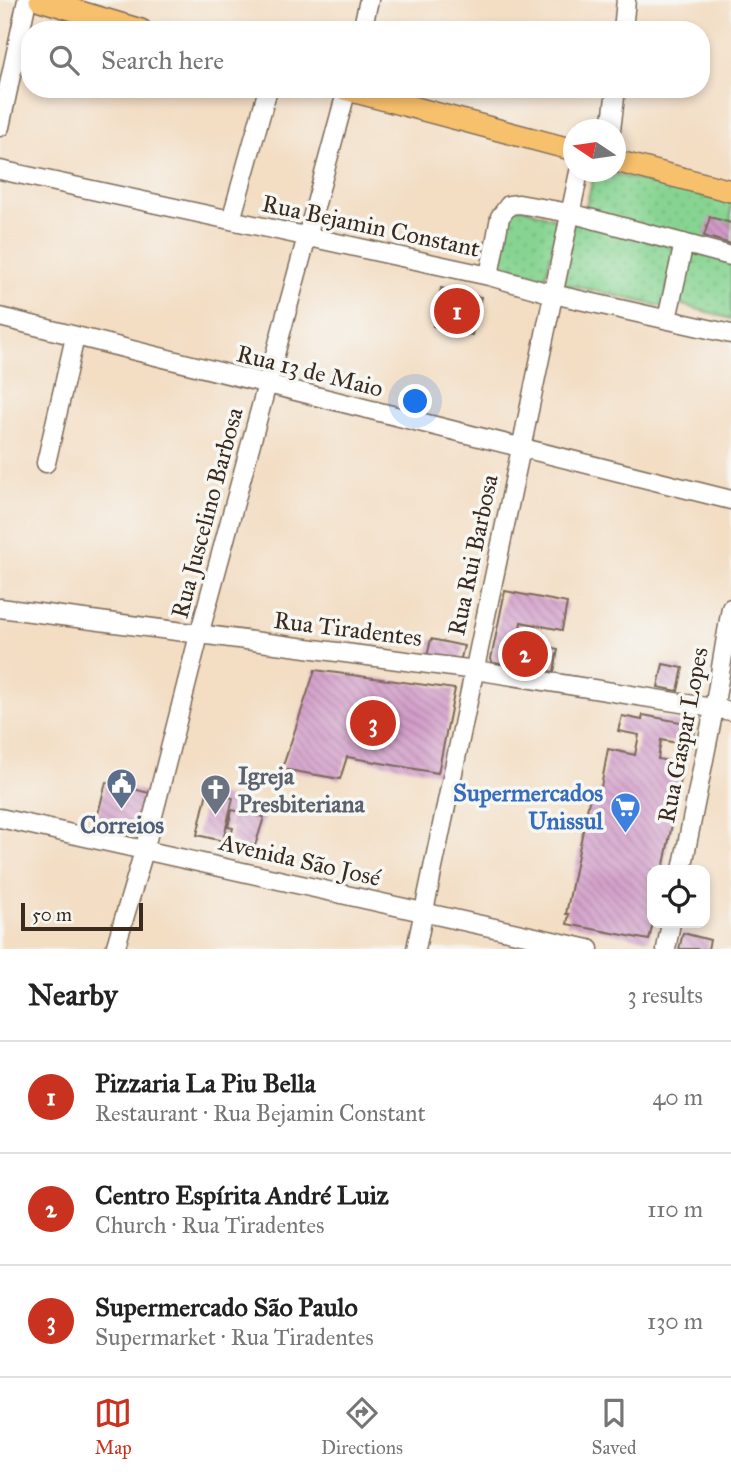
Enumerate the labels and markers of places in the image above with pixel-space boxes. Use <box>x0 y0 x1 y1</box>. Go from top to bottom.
pin: 1 <box>434 285 480 337</box>
pin: 2 <box>502 628 548 680</box>
pin: 3 <box>350 697 396 749</box>
place label: Igreja Presbiteriana <box>238 761 365 819</box>
public building icon: Correios <box>105 766 139 810</box>
church icon: Igreja Presbiteriana <box>198 773 232 817</box>
place label: Supermercados Unissul <box>453 778 603 836</box>
supermarket icon: Supermercados Unissul <box>609 790 643 834</box>
place label: Correios <box>80 810 164 840</box>

